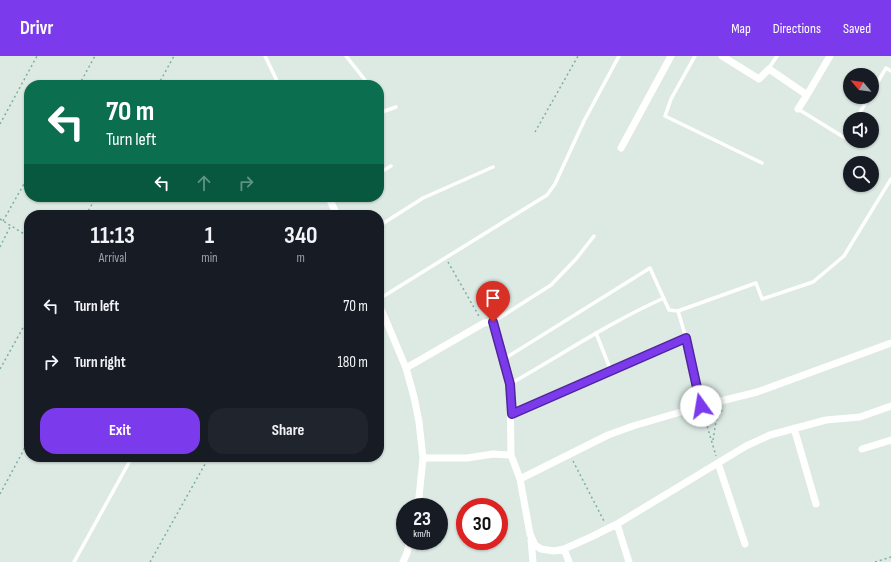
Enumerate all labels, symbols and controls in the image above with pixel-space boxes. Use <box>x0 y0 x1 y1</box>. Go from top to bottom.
text: Drivr <box>20 17 53 40</box>
text: Map <box>731 20 751 37</box>
text: Directions <box>773 20 821 37</box>
text: Saved <box>843 20 871 37</box>
north arrow <box>843 68 879 104</box>
map controls <box>843 68 879 192</box>
text: 70 m <box>106 95 154 128</box>
icon: left <box>40 96 92 148</box>
button: sound <box>843 112 879 148</box>
text: Turn left <box>106 129 157 150</box>
button: search <box>843 156 879 192</box>
icon: left <box>151 172 173 194</box>
icon: ahead <box>193 172 215 194</box>
icon: right <box>235 172 257 194</box>
text: 11:13 <box>90 221 135 250</box>
text: 1 <box>205 221 214 250</box>
text: 340 <box>284 221 317 250</box>
text: Arrival <box>99 250 127 266</box>
text: min <box>201 250 218 266</box>
text: m <box>297 250 305 266</box>
pin <box>476 281 510 322</box>
icon: arrive <box>482 287 504 309</box>
icon: left <box>40 295 62 317</box>
text: Turn left <box>74 297 119 316</box>
text: 70 m <box>343 297 368 316</box>
icon: right <box>40 351 62 373</box>
text: Turn right <box>74 353 126 372</box>
text: 180 m <box>337 353 368 372</box>
position arrow <box>680 385 722 427</box>
button: Exit <box>40 408 200 454</box>
button: Share <box>208 408 368 454</box>
speed limit sign: 30 <box>456 498 508 550</box>
text: 23 <box>413 507 431 531</box>
text: km/h <box>413 528 431 540</box>

